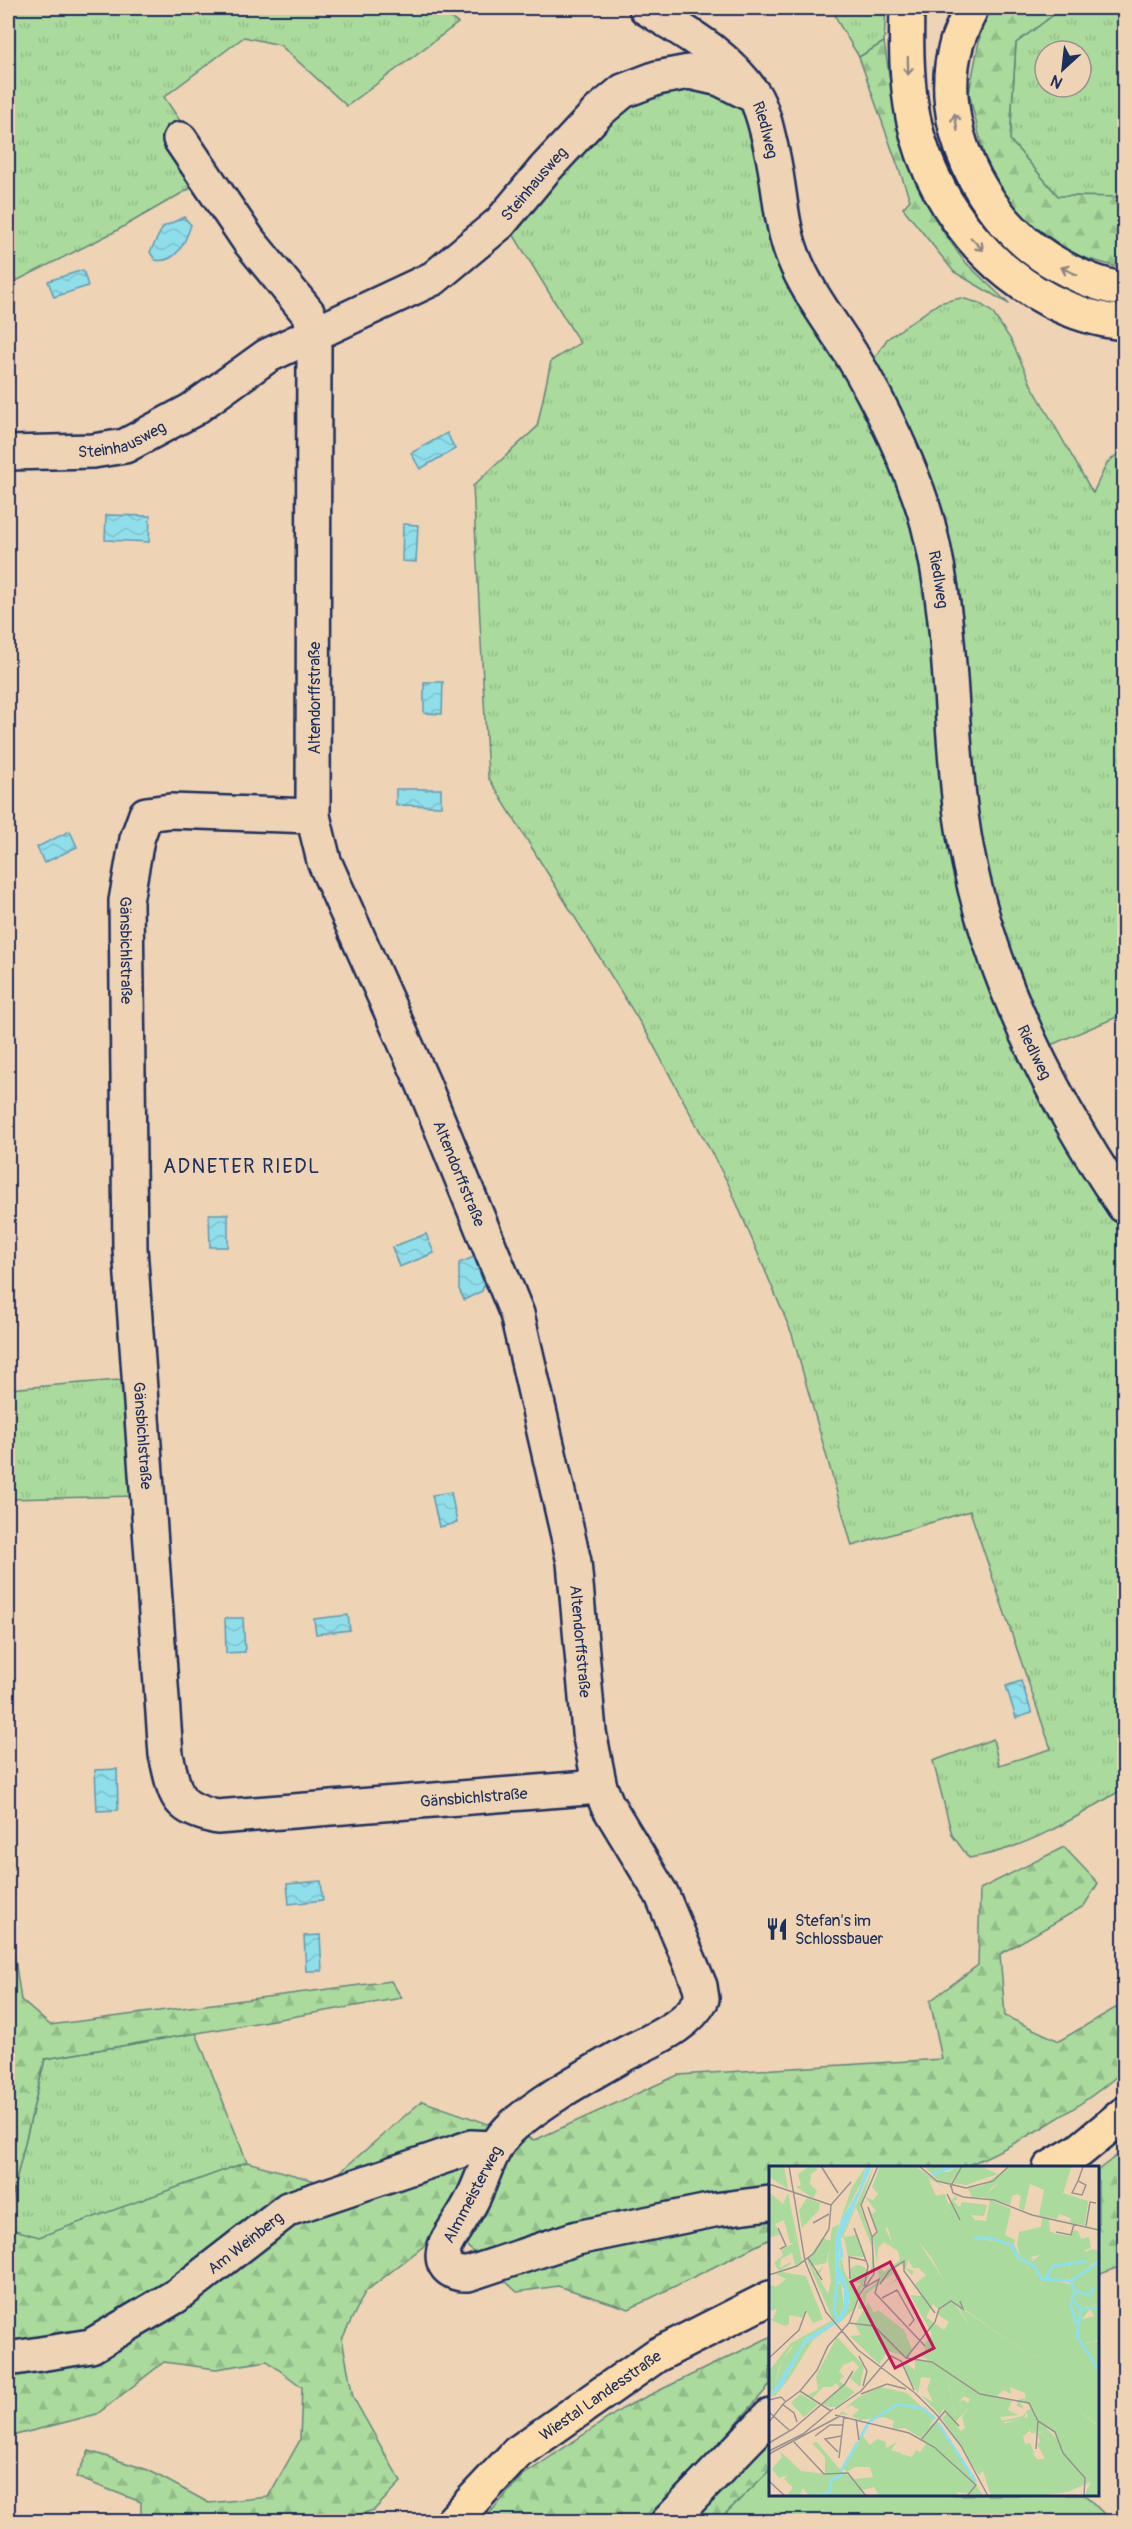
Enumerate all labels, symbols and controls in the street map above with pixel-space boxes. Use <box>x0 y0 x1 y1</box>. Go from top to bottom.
north arrow <box>1033 39 1093 99</box>
one-way arrow <box>902 55 913 75</box>
text: N <box>1047 70 1066 93</box>
street label: Riedlweg <box>748 99 782 161</box>
one-way arrow <box>950 112 961 132</box>
street label: Steinhausweg <box>497 143 572 226</box>
one-way arrow <box>970 236 985 251</box>
one-way arrow <box>1061 264 1079 276</box>
street label: Steinhausweg <box>78 417 170 462</box>
street label: Riedlweg <box>924 549 953 610</box>
street label: Altendorffstraße <box>305 641 325 754</box>
street label: Gänsbichlstraße <box>115 896 136 1004</box>
street label: Riedlweg <box>1012 1022 1056 1083</box>
street label: Altendorffstraße <box>428 1118 489 1230</box>
district label: ADNETER RIEDL <box>163 1154 321 1179</box>
street label: Gänsbichlstraße <box>129 1381 156 1490</box>
street label: Altendorffstraße <box>565 1584 595 1699</box>
street label: Gänsbichlstraße <box>419 1784 528 1812</box>
place label: Stefan's im Schlossbauer <box>795 1911 884 1949</box>
restaurant icon: Stefan's im Schlossbauer <box>764 1916 790 1942</box>
street label: Almmeisterweg <box>439 2142 507 2247</box>
inset map <box>769 2166 1099 2496</box>
street label: Am Weinberg <box>204 2207 288 2279</box>
street label: Wiestal Landesstraße <box>536 2346 665 2445</box>

